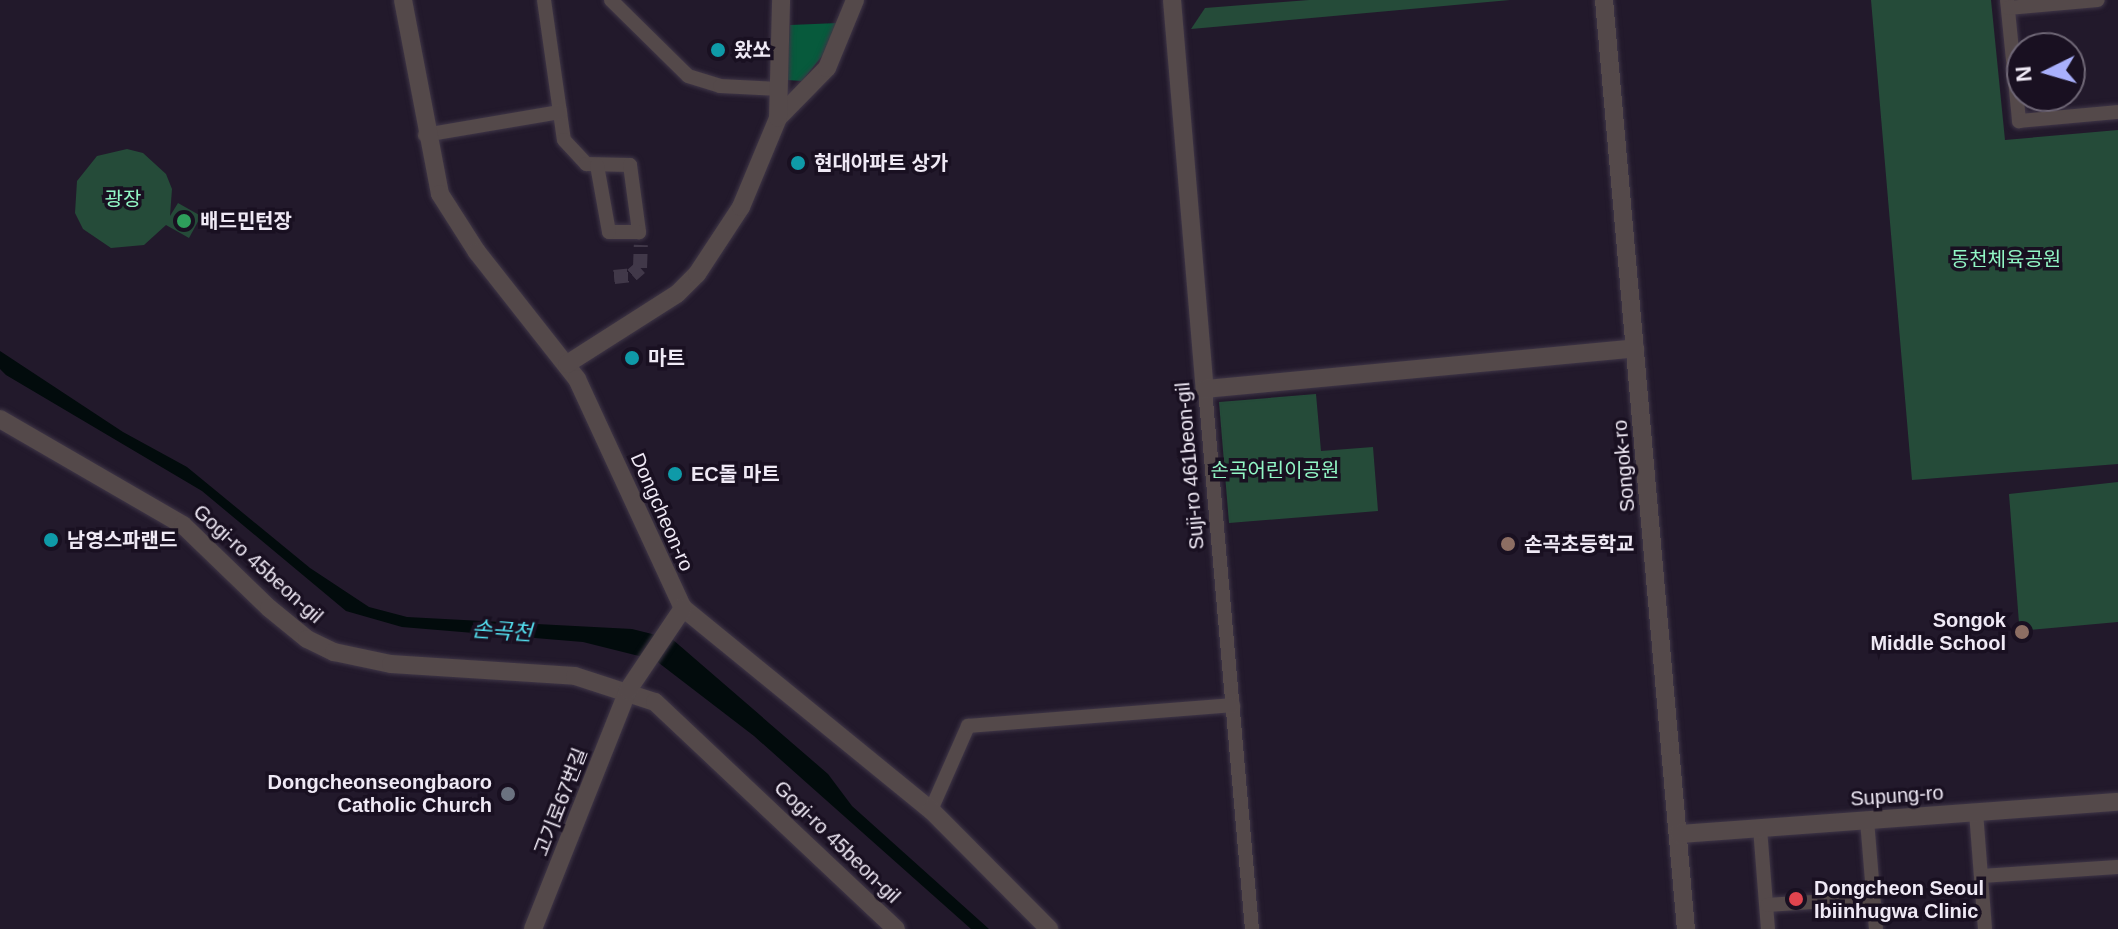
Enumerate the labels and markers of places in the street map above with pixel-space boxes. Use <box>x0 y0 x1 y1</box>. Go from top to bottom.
place label: 왔쏘 <box>734 38 771 62</box>
marker: 왔쏘 <box>709 41 727 59</box>
place label: 현대아파트 상가 <box>814 151 948 175</box>
marker: 현대아파트 상가 <box>789 154 807 172</box>
place label: 배드민턴장 <box>200 209 292 233</box>
marker: 배드민턴장 <box>175 212 193 230</box>
place label: 마트 <box>648 346 685 370</box>
marker: 마트 <box>623 349 641 367</box>
place label: EC돌 마트 <box>691 462 780 486</box>
marker: EC돌 마트 <box>666 465 684 483</box>
place label: 남영스파랜드 <box>67 528 177 552</box>
marker: 남영스파랜드 <box>42 531 60 549</box>
place label: 손곡초등학교 <box>1524 532 1634 556</box>
marker: 손곡초등학교 <box>1499 535 1517 553</box>
place label: Songok Middle School <box>1870 608 2006 655</box>
marker: Songok Middle School <box>2013 623 2031 641</box>
place label: Dongcheonseongbaoro Catholic Church <box>268 770 492 817</box>
marker: Dongcheonseongbaoro Catholic Church <box>499 785 517 803</box>
place label: Dongcheon Seoul Ibiinhugwa Clinic <box>1814 876 1984 923</box>
marker: Dongcheon Seoul Ibiinhugwa Clinic <box>1785 888 1807 910</box>

